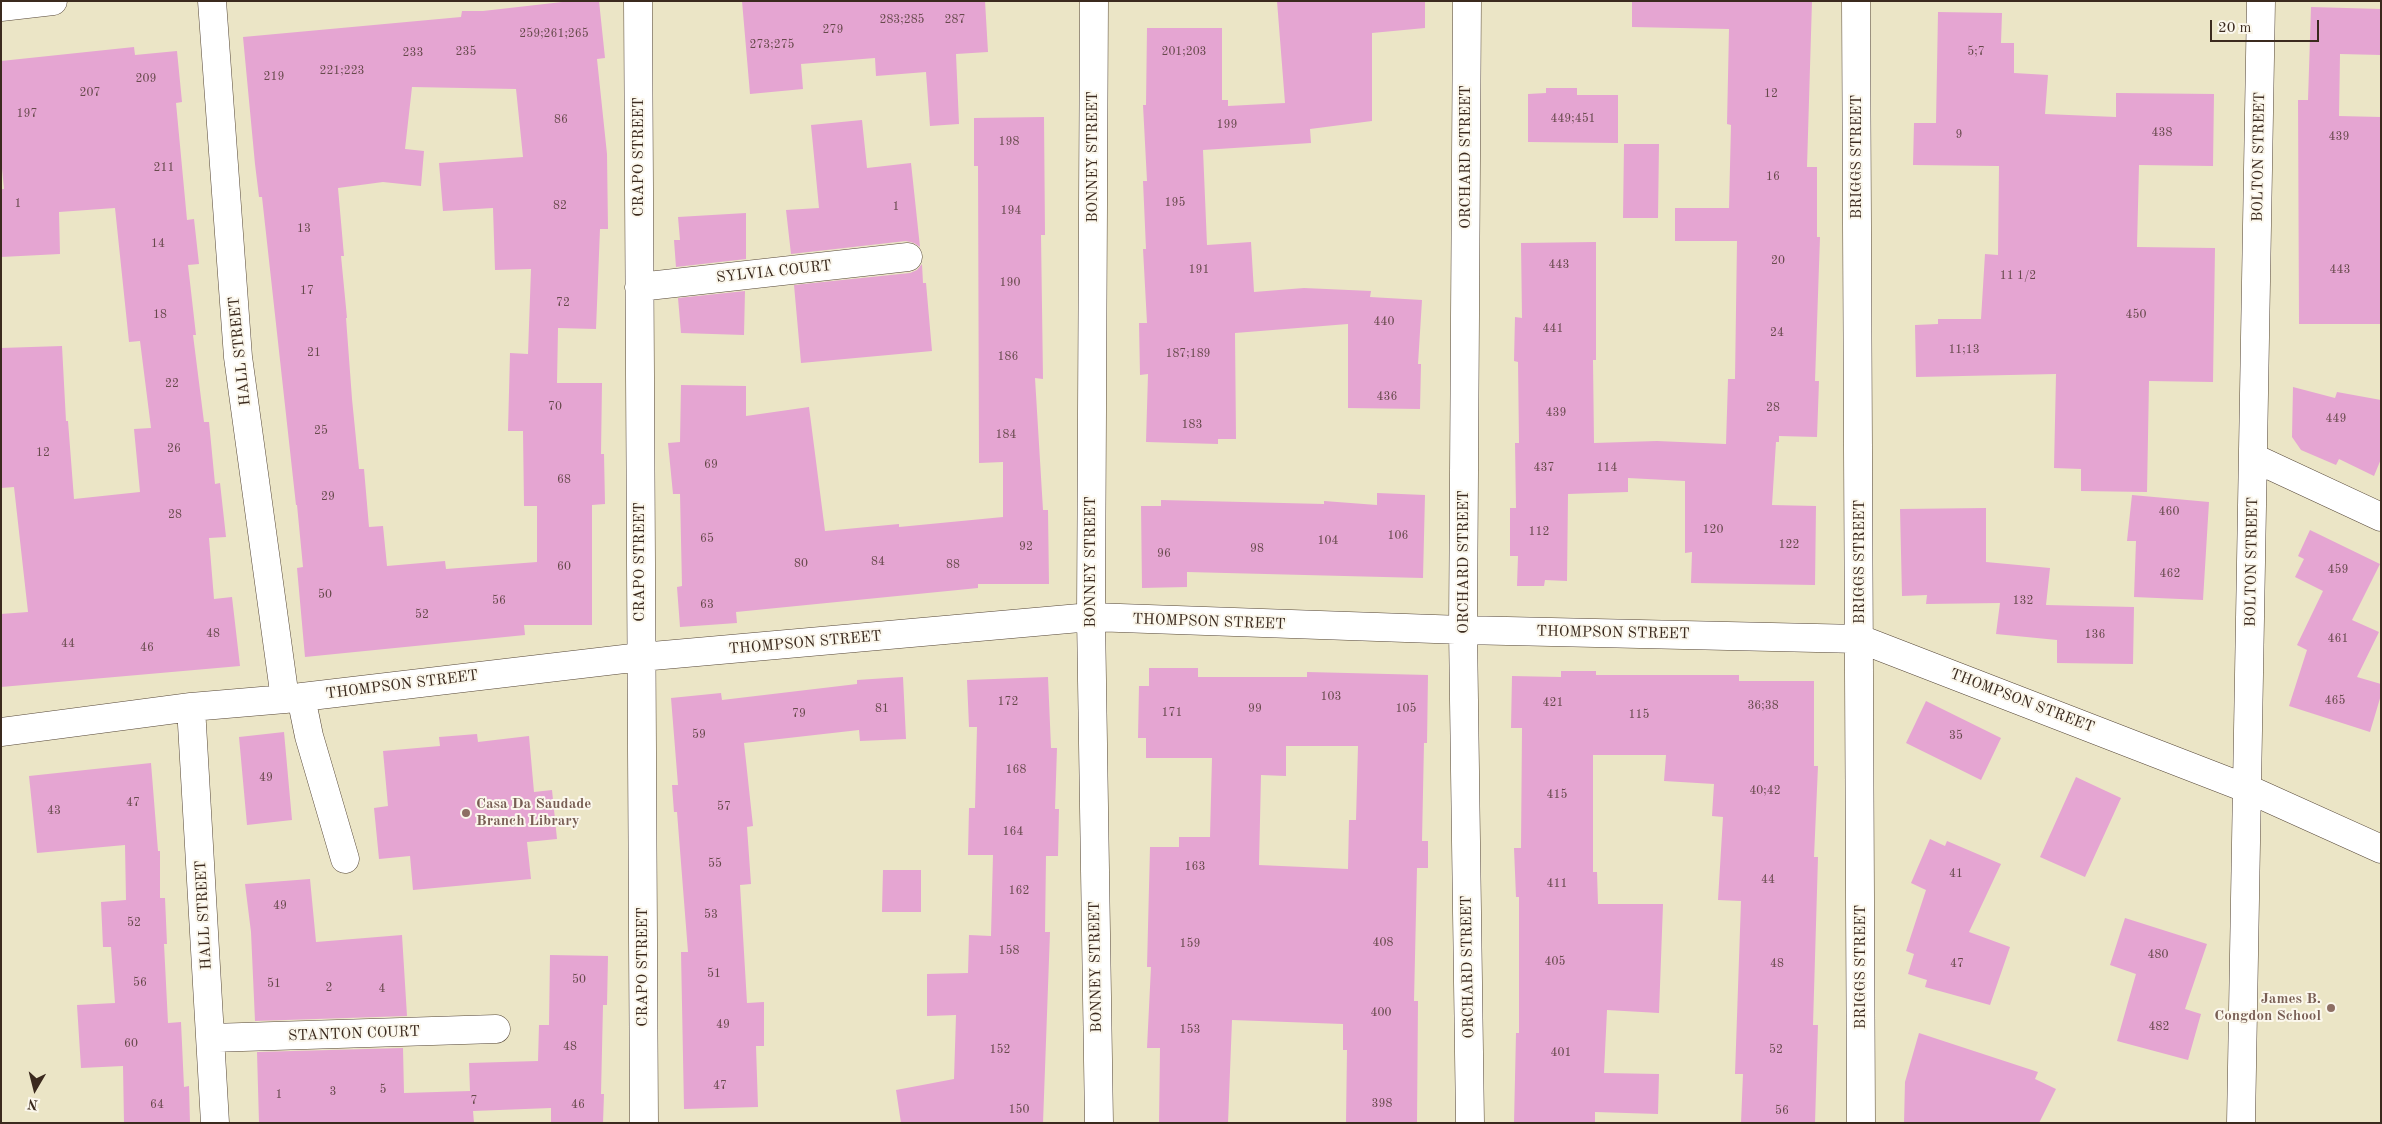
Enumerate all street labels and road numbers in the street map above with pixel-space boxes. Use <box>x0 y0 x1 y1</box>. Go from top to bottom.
street label: ORCHARD STREET <box>1457 85 1475 229</box>
street label: BONNEY STREET <box>1084 91 1102 223</box>
street label: BOLTON STREET <box>2249 92 2269 222</box>
street label: BRIGGS STREET <box>1848 95 1866 219</box>
street label: CRAPO STREET <box>630 97 648 217</box>
street label: SYLVIA COURT <box>715 257 833 287</box>
street label: HALL STREET <box>225 295 255 407</box>
street label: ORCHARD STREET <box>1455 490 1473 634</box>
street label: BONNEY STREET <box>1082 496 1100 628</box>
street label: BOLTON STREET <box>2242 497 2262 627</box>
street label: BRIGGS STREET <box>1851 500 1869 624</box>
street label: CRAPO STREET <box>631 502 649 622</box>
street label: THOMPSON STREET <box>1132 610 1286 634</box>
street label: THOMPSON STREET <box>1536 623 1690 643</box>
street label: THOMPSON STREET <box>728 627 882 659</box>
street label: THOMPSON STREET <box>1947 665 2097 737</box>
street label: THOMPSON STREET <box>325 667 479 703</box>
street label: HALL STREET <box>192 860 216 970</box>
street label: ORCHARD STREET <box>1458 895 1478 1039</box>
street label: BONNEY STREET <box>1086 901 1106 1033</box>
street label: BRIGGS STREET <box>1852 905 1870 1029</box>
street label: CRAPO STREET <box>634 907 652 1027</box>
street label: STANTON COURT <box>288 1023 420 1045</box>

